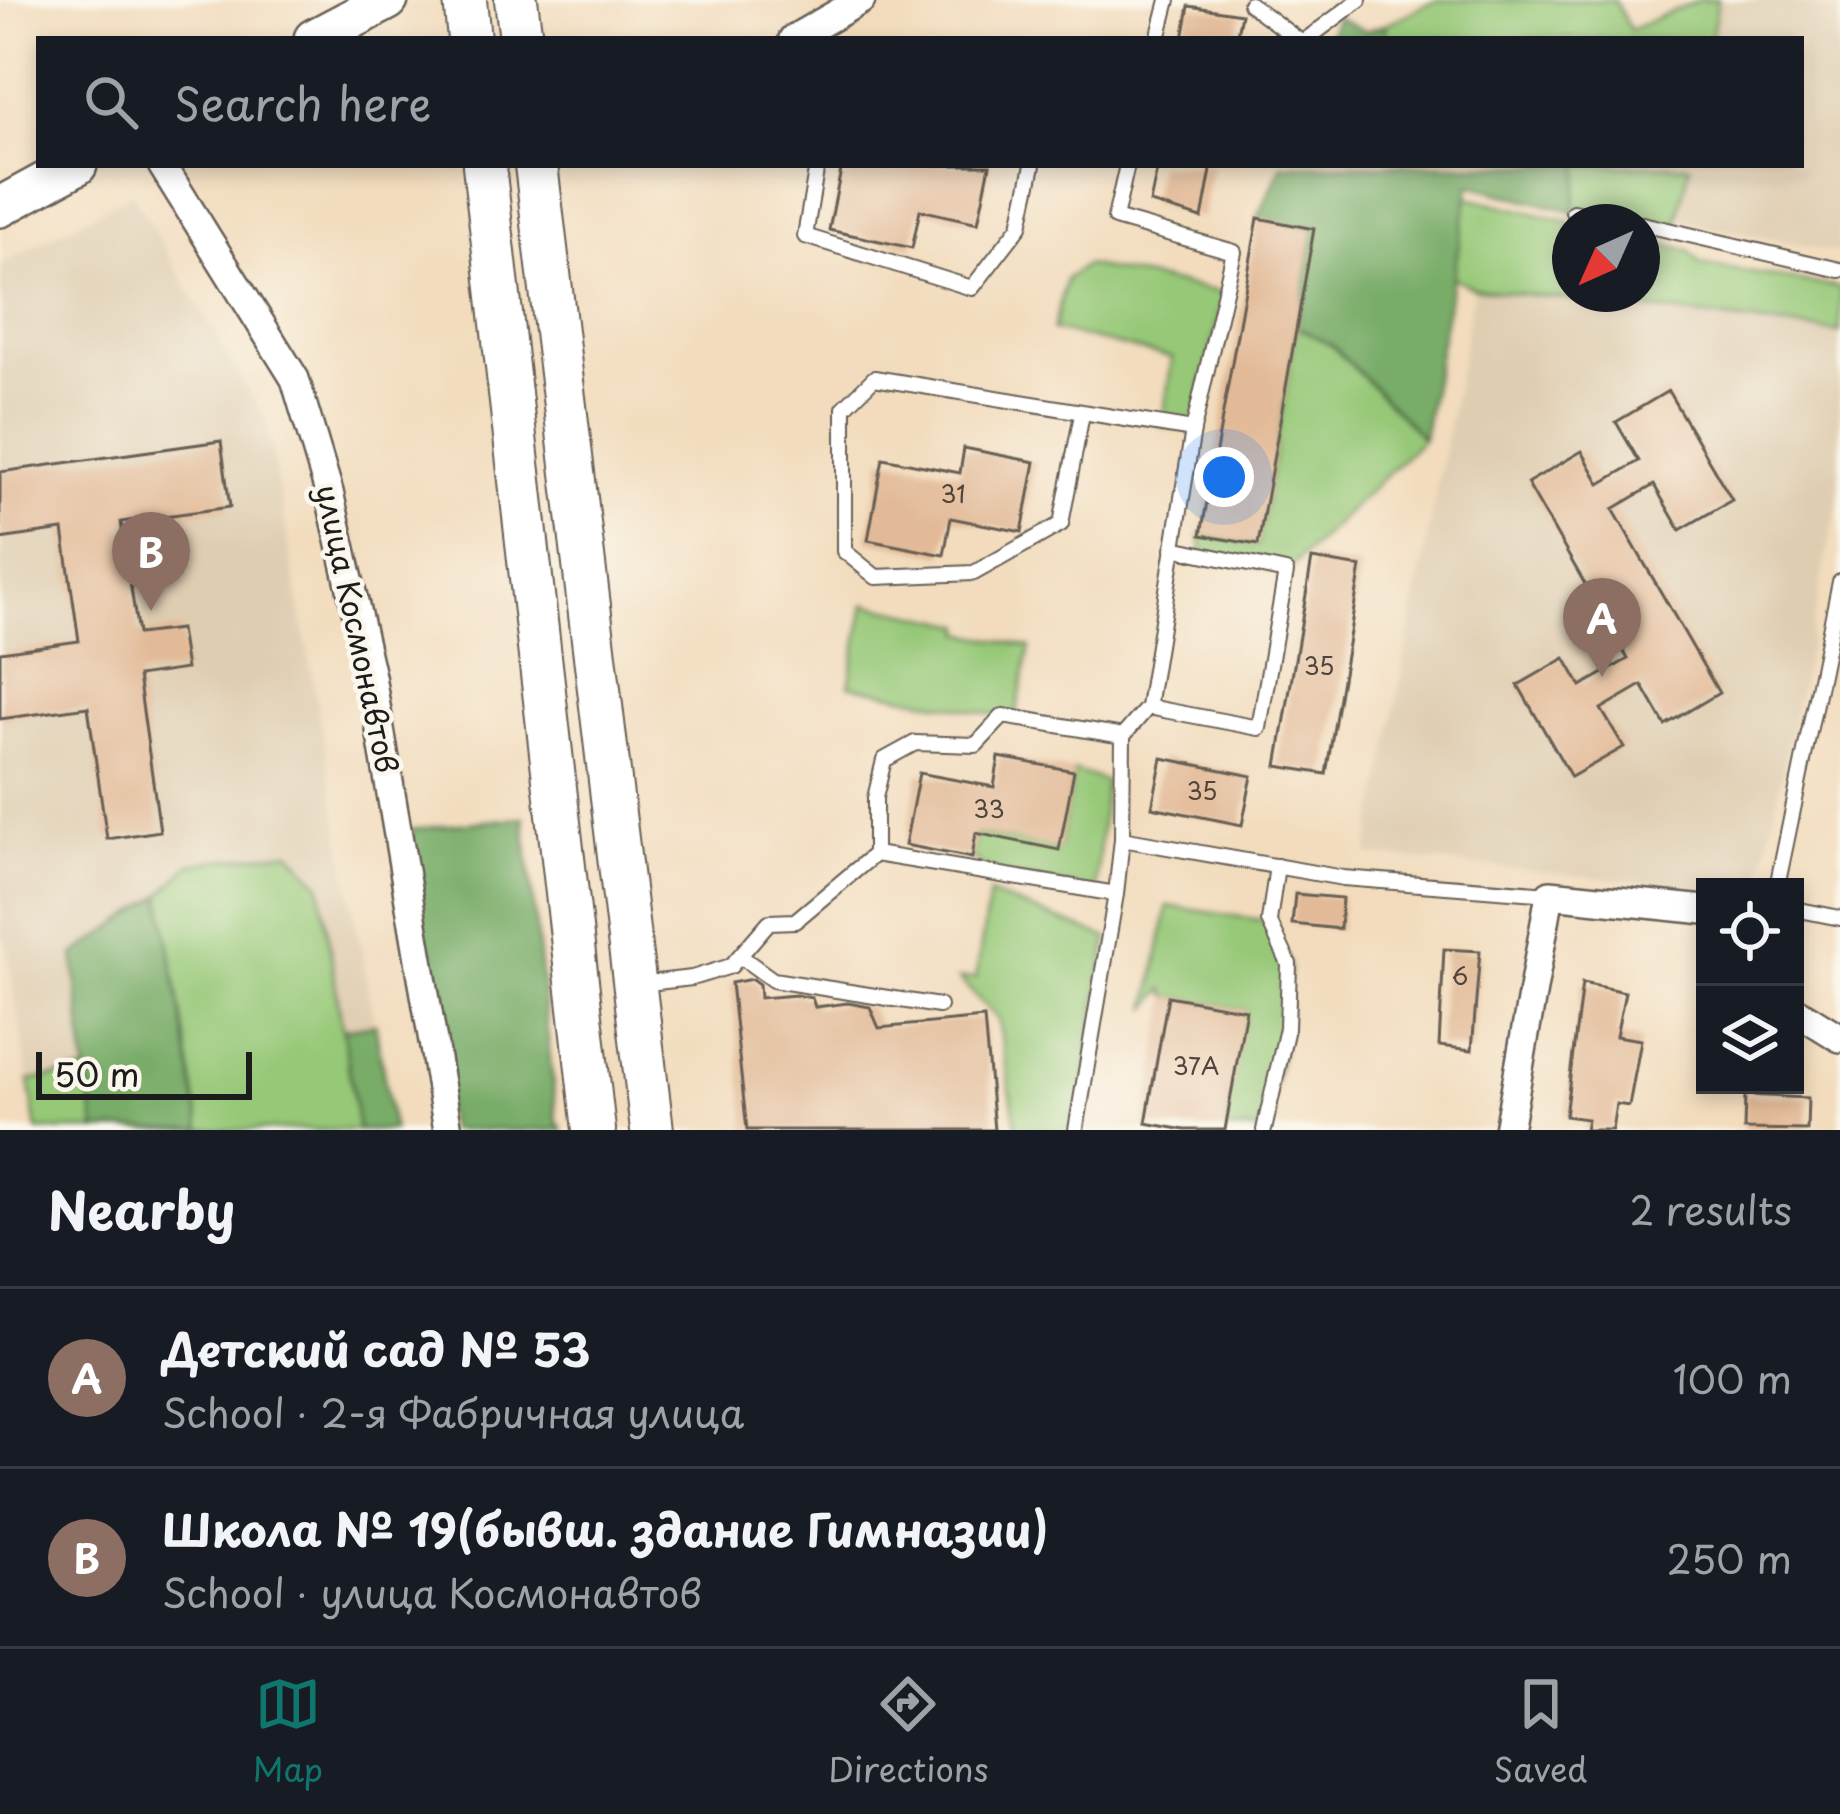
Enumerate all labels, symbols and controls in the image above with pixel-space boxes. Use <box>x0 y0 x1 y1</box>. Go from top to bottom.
search box <box>36 36 1804 168</box>
text: Search here <box>174 68 431 136</box>
icon: search <box>78 69 144 135</box>
north arrow <box>1552 204 1660 312</box>
your location <box>1194 447 1254 507</box>
house number: 31 <box>940 475 966 511</box>
street label: улица Космонавтов <box>306 480 411 777</box>
pin: B <box>112 512 190 611</box>
pin: A <box>1563 578 1641 677</box>
house number: 35 <box>1304 647 1334 683</box>
house number: 35 <box>1187 772 1217 808</box>
house number: 33 <box>973 790 1005 826</box>
map controls <box>1696 878 1804 1094</box>
button: locate <box>1696 878 1804 986</box>
house number: 6 <box>1452 957 1468 993</box>
button: layers <box>1696 986 1804 1094</box>
scale bar <box>36 1046 252 1099</box>
house number: 37А <box>1173 1047 1219 1083</box>
text: 50 m <box>54 1048 140 1098</box>
text: Nearby <box>48 1170 235 1247</box>
text: 2 results <box>1630 1179 1792 1238</box>
text: Детский сад № 53 <box>162 1314 591 1382</box>
text: A <box>72 1348 102 1407</box>
text: 100 m <box>1673 1348 1792 1407</box>
text: School · 2-я Фабричная улица <box>162 1382 744 1441</box>
text: Школа № 19(бывш. здание Гимназии) <box>162 1494 1049 1562</box>
text: B <box>74 1528 100 1587</box>
text: 250 m <box>1667 1528 1792 1587</box>
text: School · улица Космонавтов <box>162 1562 702 1621</box>
tab: Map <box>253 1671 323 1793</box>
tab: Directions <box>828 1671 989 1793</box>
tab: Saved <box>1494 1671 1587 1793</box>

